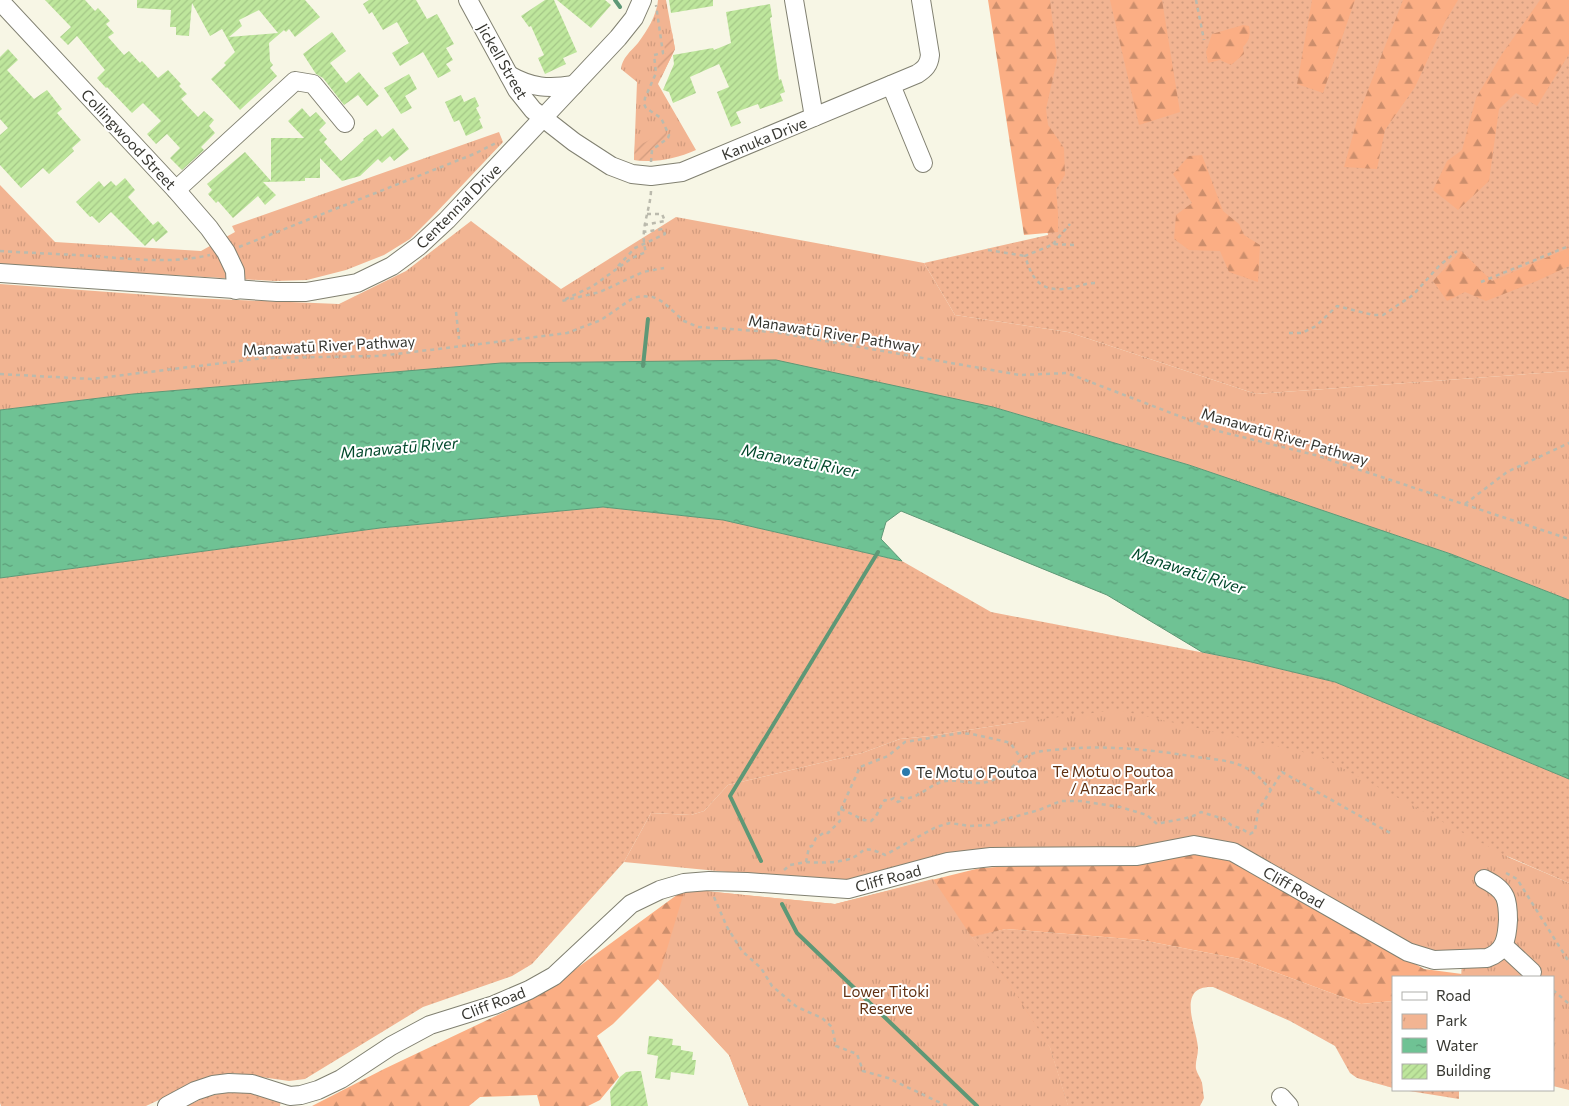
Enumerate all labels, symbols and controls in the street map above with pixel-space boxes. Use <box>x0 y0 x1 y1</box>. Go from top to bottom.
street label: Jickell Street <box>474 20 532 102</box>
street label: Collingwood Street <box>78 85 180 193</box>
street label: Kanuka Drive <box>719 113 809 163</box>
street label: Centennial Drive <box>412 160 504 252</box>
street label: Manawatū River Pathway <box>747 311 921 355</box>
street label: Manawatū River Pathway <box>242 331 416 359</box>
street label: Manawatū River Pathway <box>1200 404 1371 469</box>
water label: Manawatū River <box>339 432 459 462</box>
water label: Manawatū River <box>740 439 860 481</box>
water label: Manawatū River <box>1130 543 1249 597</box>
park label: Te Motu o Poutoa / Anzac Park <box>1053 762 1174 797</box>
place label: Te Motu o Poutoa <box>916 763 1037 781</box>
marker: Te Motu o Poutoa <box>900 766 912 778</box>
street label: Cliff Road <box>853 861 923 895</box>
street label: Cliff Road <box>1260 862 1328 912</box>
legend <box>1392 976 1554 1091</box>
park label: Lower Titoki Reserve <box>843 982 929 1017</box>
street label: Cliff Road <box>458 983 528 1023</box>
text: Road <box>1436 986 1471 1004</box>
text: Park <box>1436 1011 1467 1029</box>
text: Water <box>1436 1036 1478 1054</box>
text: Building <box>1436 1061 1491 1079</box>

